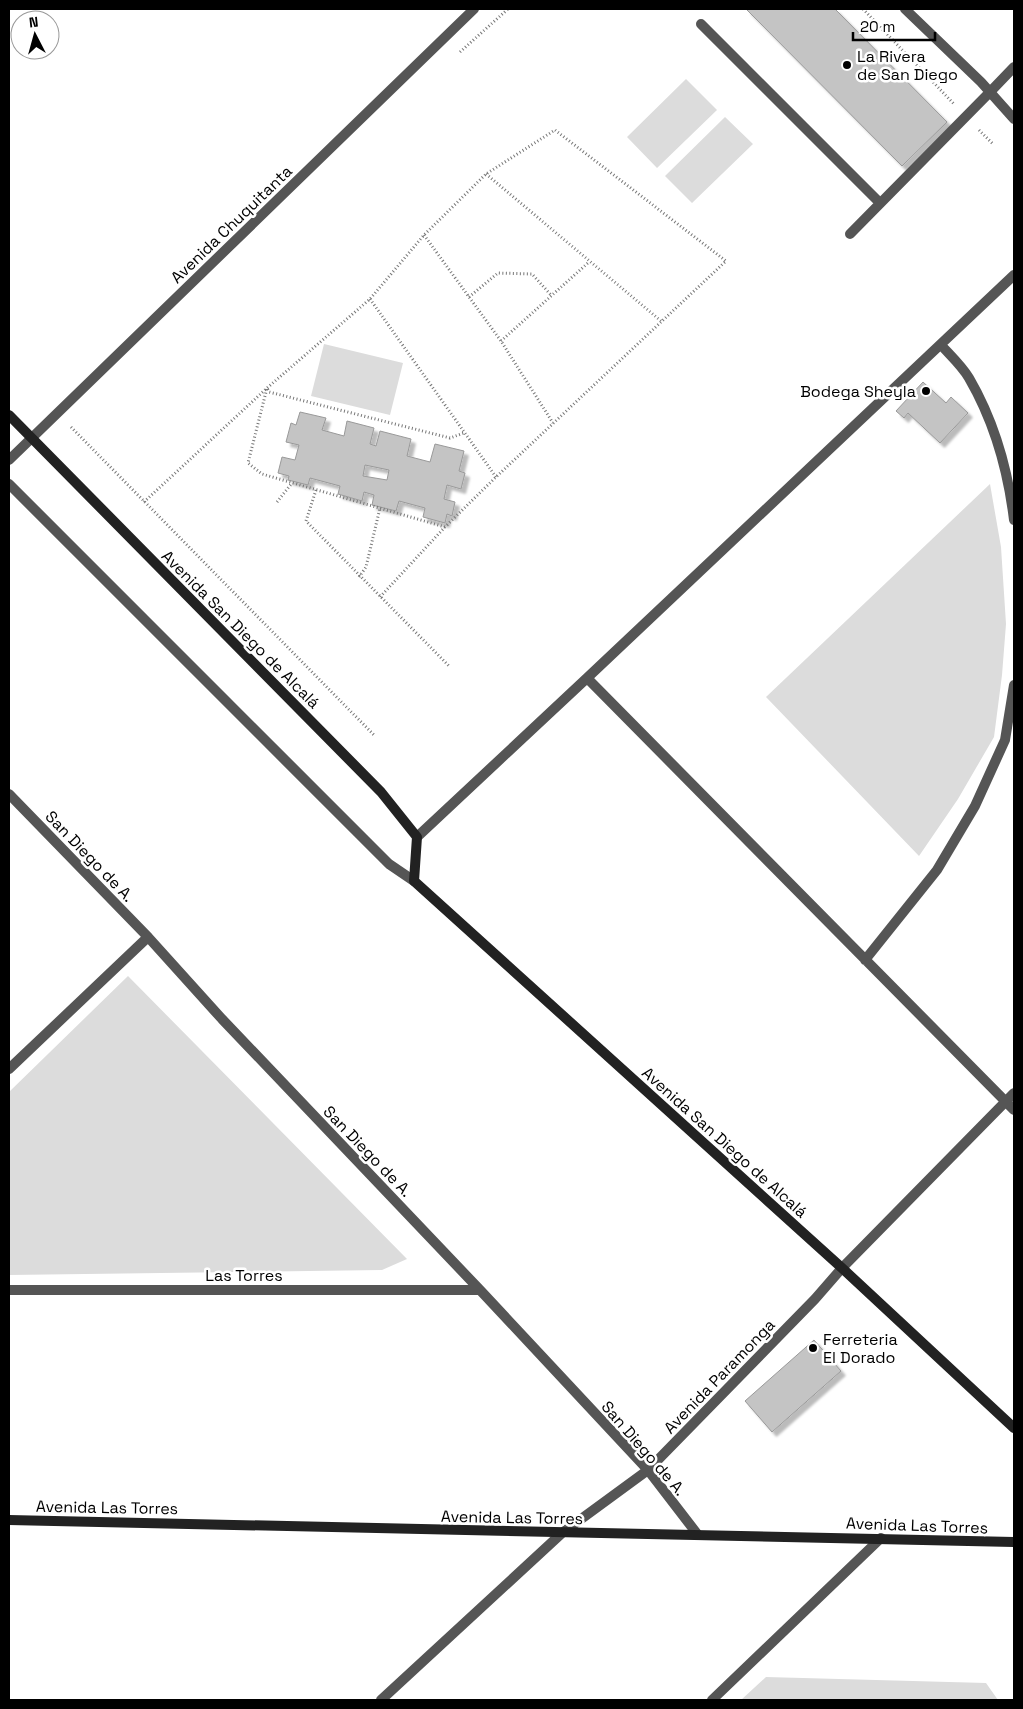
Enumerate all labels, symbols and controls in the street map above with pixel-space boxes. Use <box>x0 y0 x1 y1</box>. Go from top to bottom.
north arrow <box>10 10 60 60</box>
scale bar <box>853 10 936 42</box>
text: N <box>28 13 39 32</box>
text: 20 m <box>860 17 895 36</box>
place label: La Rivera de San Diego <box>857 46 958 85</box>
marker: La Rivera de San Diego <box>841 59 853 71</box>
street label: Avenida Chuquitanta <box>166 161 297 288</box>
place label: Bodega Sheyla <box>800 381 916 402</box>
marker: Bodega Sheyla <box>920 385 932 397</box>
street label: Avenida San Diego de Alcalá <box>157 546 324 713</box>
street label: San Diego de A. <box>41 806 139 906</box>
street label: Avenida San Diego de Alcalá <box>638 1062 812 1222</box>
street label: San Diego de A. <box>319 1101 417 1201</box>
street label: Las Torres <box>205 1265 283 1286</box>
street label: Avenida Paramonga <box>659 1315 780 1438</box>
place label: Ferreteria El Dorado <box>823 1329 898 1368</box>
marker: Ferreteria El Dorado <box>807 1342 819 1354</box>
street label: San Diego de A. <box>597 1397 691 1500</box>
street label: Avenida Las Torres <box>36 1496 178 1519</box>
street label: Avenida Las Torres <box>441 1506 583 1529</box>
street label: Avenida Las Torres <box>846 1513 988 1538</box>

